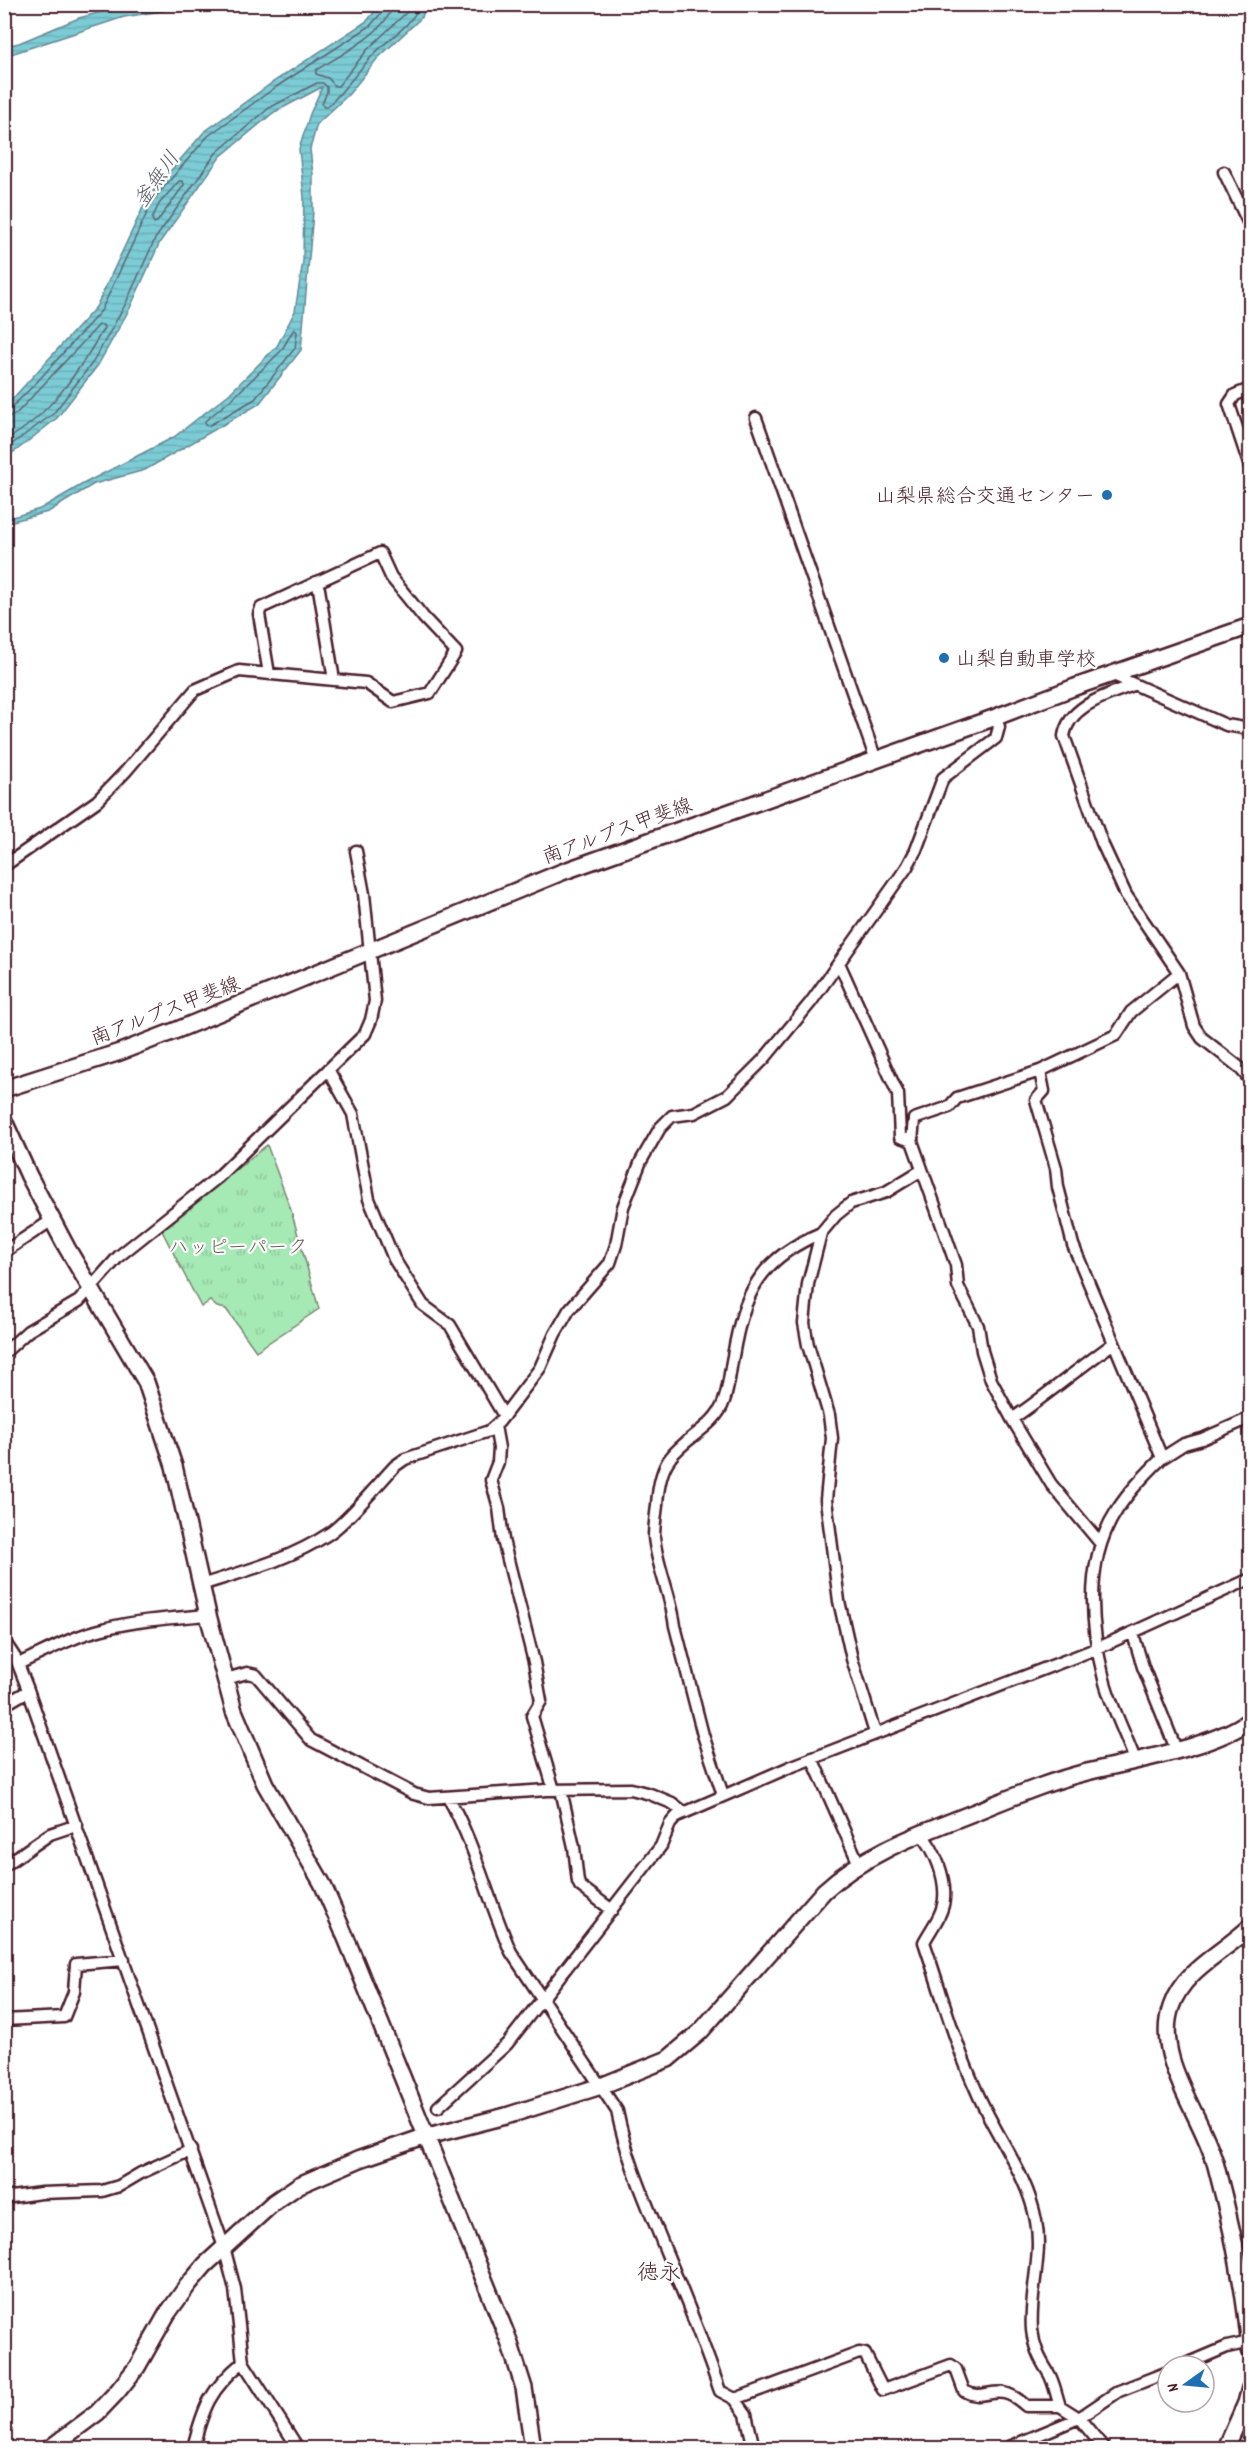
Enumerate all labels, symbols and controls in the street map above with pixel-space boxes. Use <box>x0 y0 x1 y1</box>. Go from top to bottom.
water label: 釜無川 <box>128 146 189 215</box>
place label: 山梨県総合交通センター <box>876 484 1095 512</box>
marker: 山梨県総合交通センター <box>1100 488 1114 502</box>
place label: 山梨自動車学校 <box>956 647 1096 675</box>
marker: 山梨自動車学校 <box>937 651 951 665</box>
street label: 南アルプス甲斐線 <box>539 793 697 873</box>
street label: 南アルプス甲斐線 <box>87 971 245 1054</box>
park label: ハッピーパーク <box>169 1235 308 1263</box>
district label: 徳永 <box>637 2259 681 2290</box>
north arrow <box>1156 2354 1216 2414</box>
text: N <box>1162 2380 1186 2394</box>

